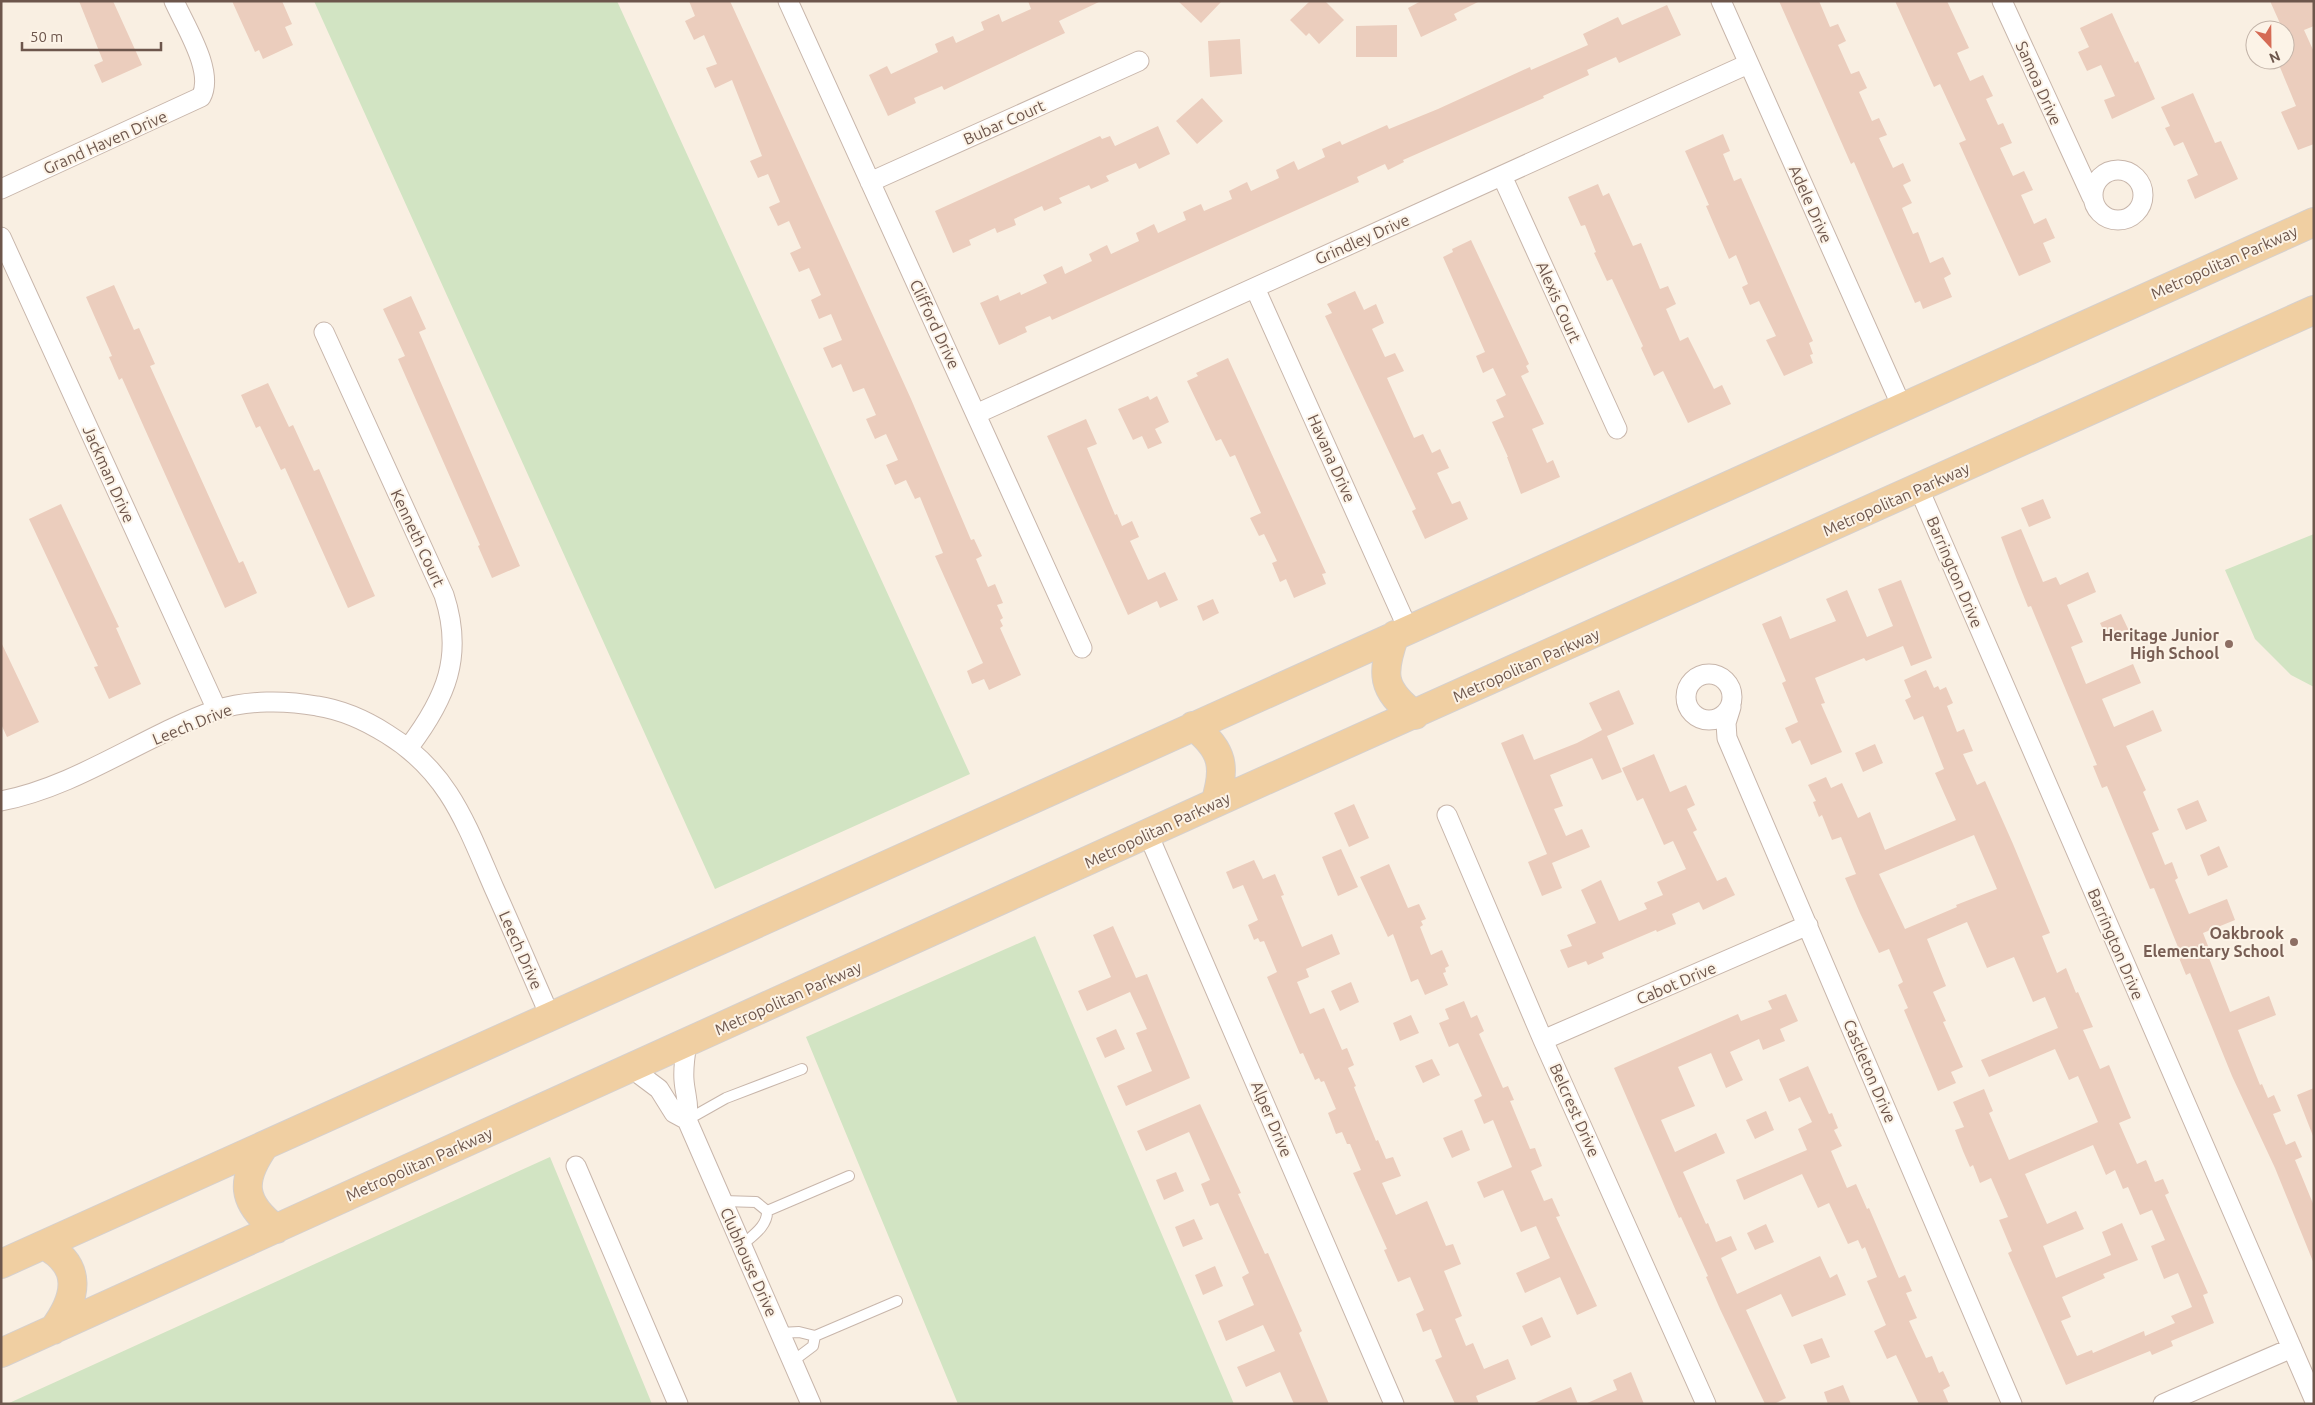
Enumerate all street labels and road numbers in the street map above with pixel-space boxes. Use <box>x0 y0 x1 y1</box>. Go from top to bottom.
street label: Samoa Drive <box>2013 38 2065 128</box>
street label: Bubar Court <box>960 96 1048 148</box>
street label: Grand Haven Drive <box>40 107 170 177</box>
street label: Adele Drive <box>1786 162 1836 246</box>
street label: Grindley Drive <box>1312 210 1412 268</box>
street label: Metropolitan Parkway <box>2148 221 2300 302</box>
street label: Alexis Court <box>1533 259 1585 346</box>
street label: Clifford Drive <box>906 277 964 371</box>
street label: Havana Drive <box>1305 411 1359 505</box>
street label: Jackman Drive <box>80 423 138 525</box>
street label: Metropolitan Parkway <box>1820 458 1972 539</box>
street label: Kenneth Court <box>388 487 449 590</box>
street label: Barrington Drive <box>1923 514 1987 630</box>
street label: Metropolitan Parkway <box>1450 624 1602 705</box>
street label: Leech Drive <box>150 700 234 748</box>
street label: Metropolitan Parkway <box>1081 788 1233 872</box>
street label: Barrington Drive <box>2084 886 2148 1002</box>
street label: Leech Drive <box>496 908 546 992</box>
street label: Metropolitan Parkway <box>712 957 864 1038</box>
street label: Cabot Drive <box>1634 958 1718 1008</box>
street label: Castleton Drive <box>1840 1017 1900 1125</box>
street label: Belcrest Drive <box>1546 1061 1604 1159</box>
street label: Alper Drive <box>1248 1079 1296 1159</box>
street label: Metropolitan Parkway <box>343 1123 495 1204</box>
street label: Clubhouse Drive <box>717 1205 781 1319</box>

